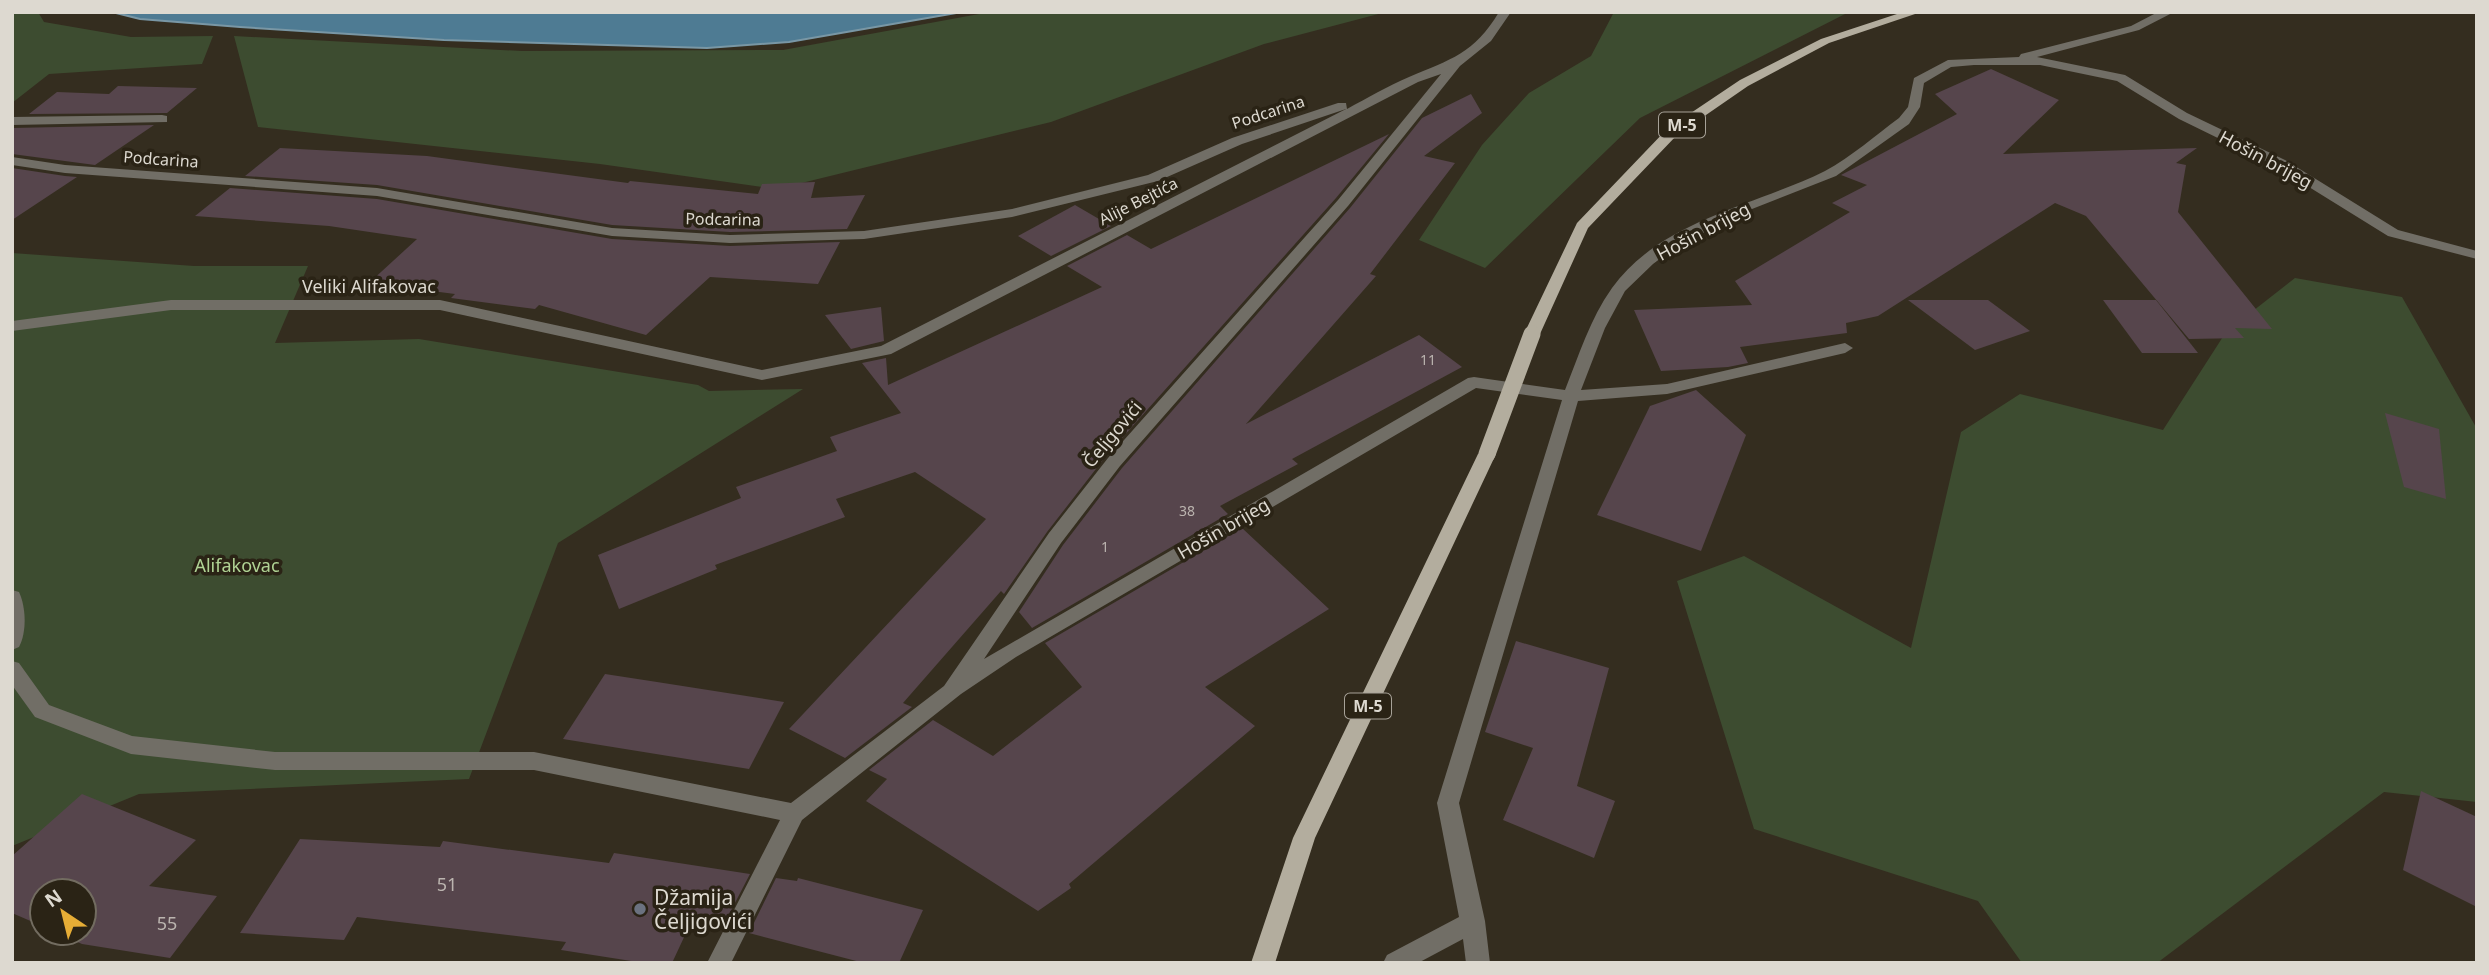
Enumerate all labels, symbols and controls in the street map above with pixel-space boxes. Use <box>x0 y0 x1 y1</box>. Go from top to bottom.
street label: Podcarina <box>1229 90 1307 134</box>
road number: M-5 <box>1659 113 1705 138</box>
street label: Hošin brijeg <box>2215 124 2317 194</box>
street label: Podcarina <box>123 145 199 173</box>
street label: Alije Bejtića <box>1095 172 1181 230</box>
street label: Hošin brijeg <box>1652 196 1754 266</box>
street label: Podcarina <box>685 207 761 231</box>
street label: Veliki Alifakovac <box>302 274 436 298</box>
house number: 11 <box>1420 350 1436 369</box>
street label: Čeljgovići <box>1077 396 1147 472</box>
street label: Hošin brijeg <box>1173 492 1273 564</box>
house number: 38 <box>1179 501 1195 520</box>
house number: 1 <box>1101 537 1109 556</box>
park label: Alifakovac <box>194 553 280 577</box>
road number: M-5 <box>1345 694 1391 719</box>
house number: 51 <box>437 872 457 896</box>
north arrow <box>28 877 98 947</box>
text: N <box>39 883 67 913</box>
place label: Džamija Čeljigovići <box>654 883 752 935</box>
marker: Džamija Čeljigovići <box>632 901 648 917</box>
house number: 55 <box>157 911 177 935</box>

